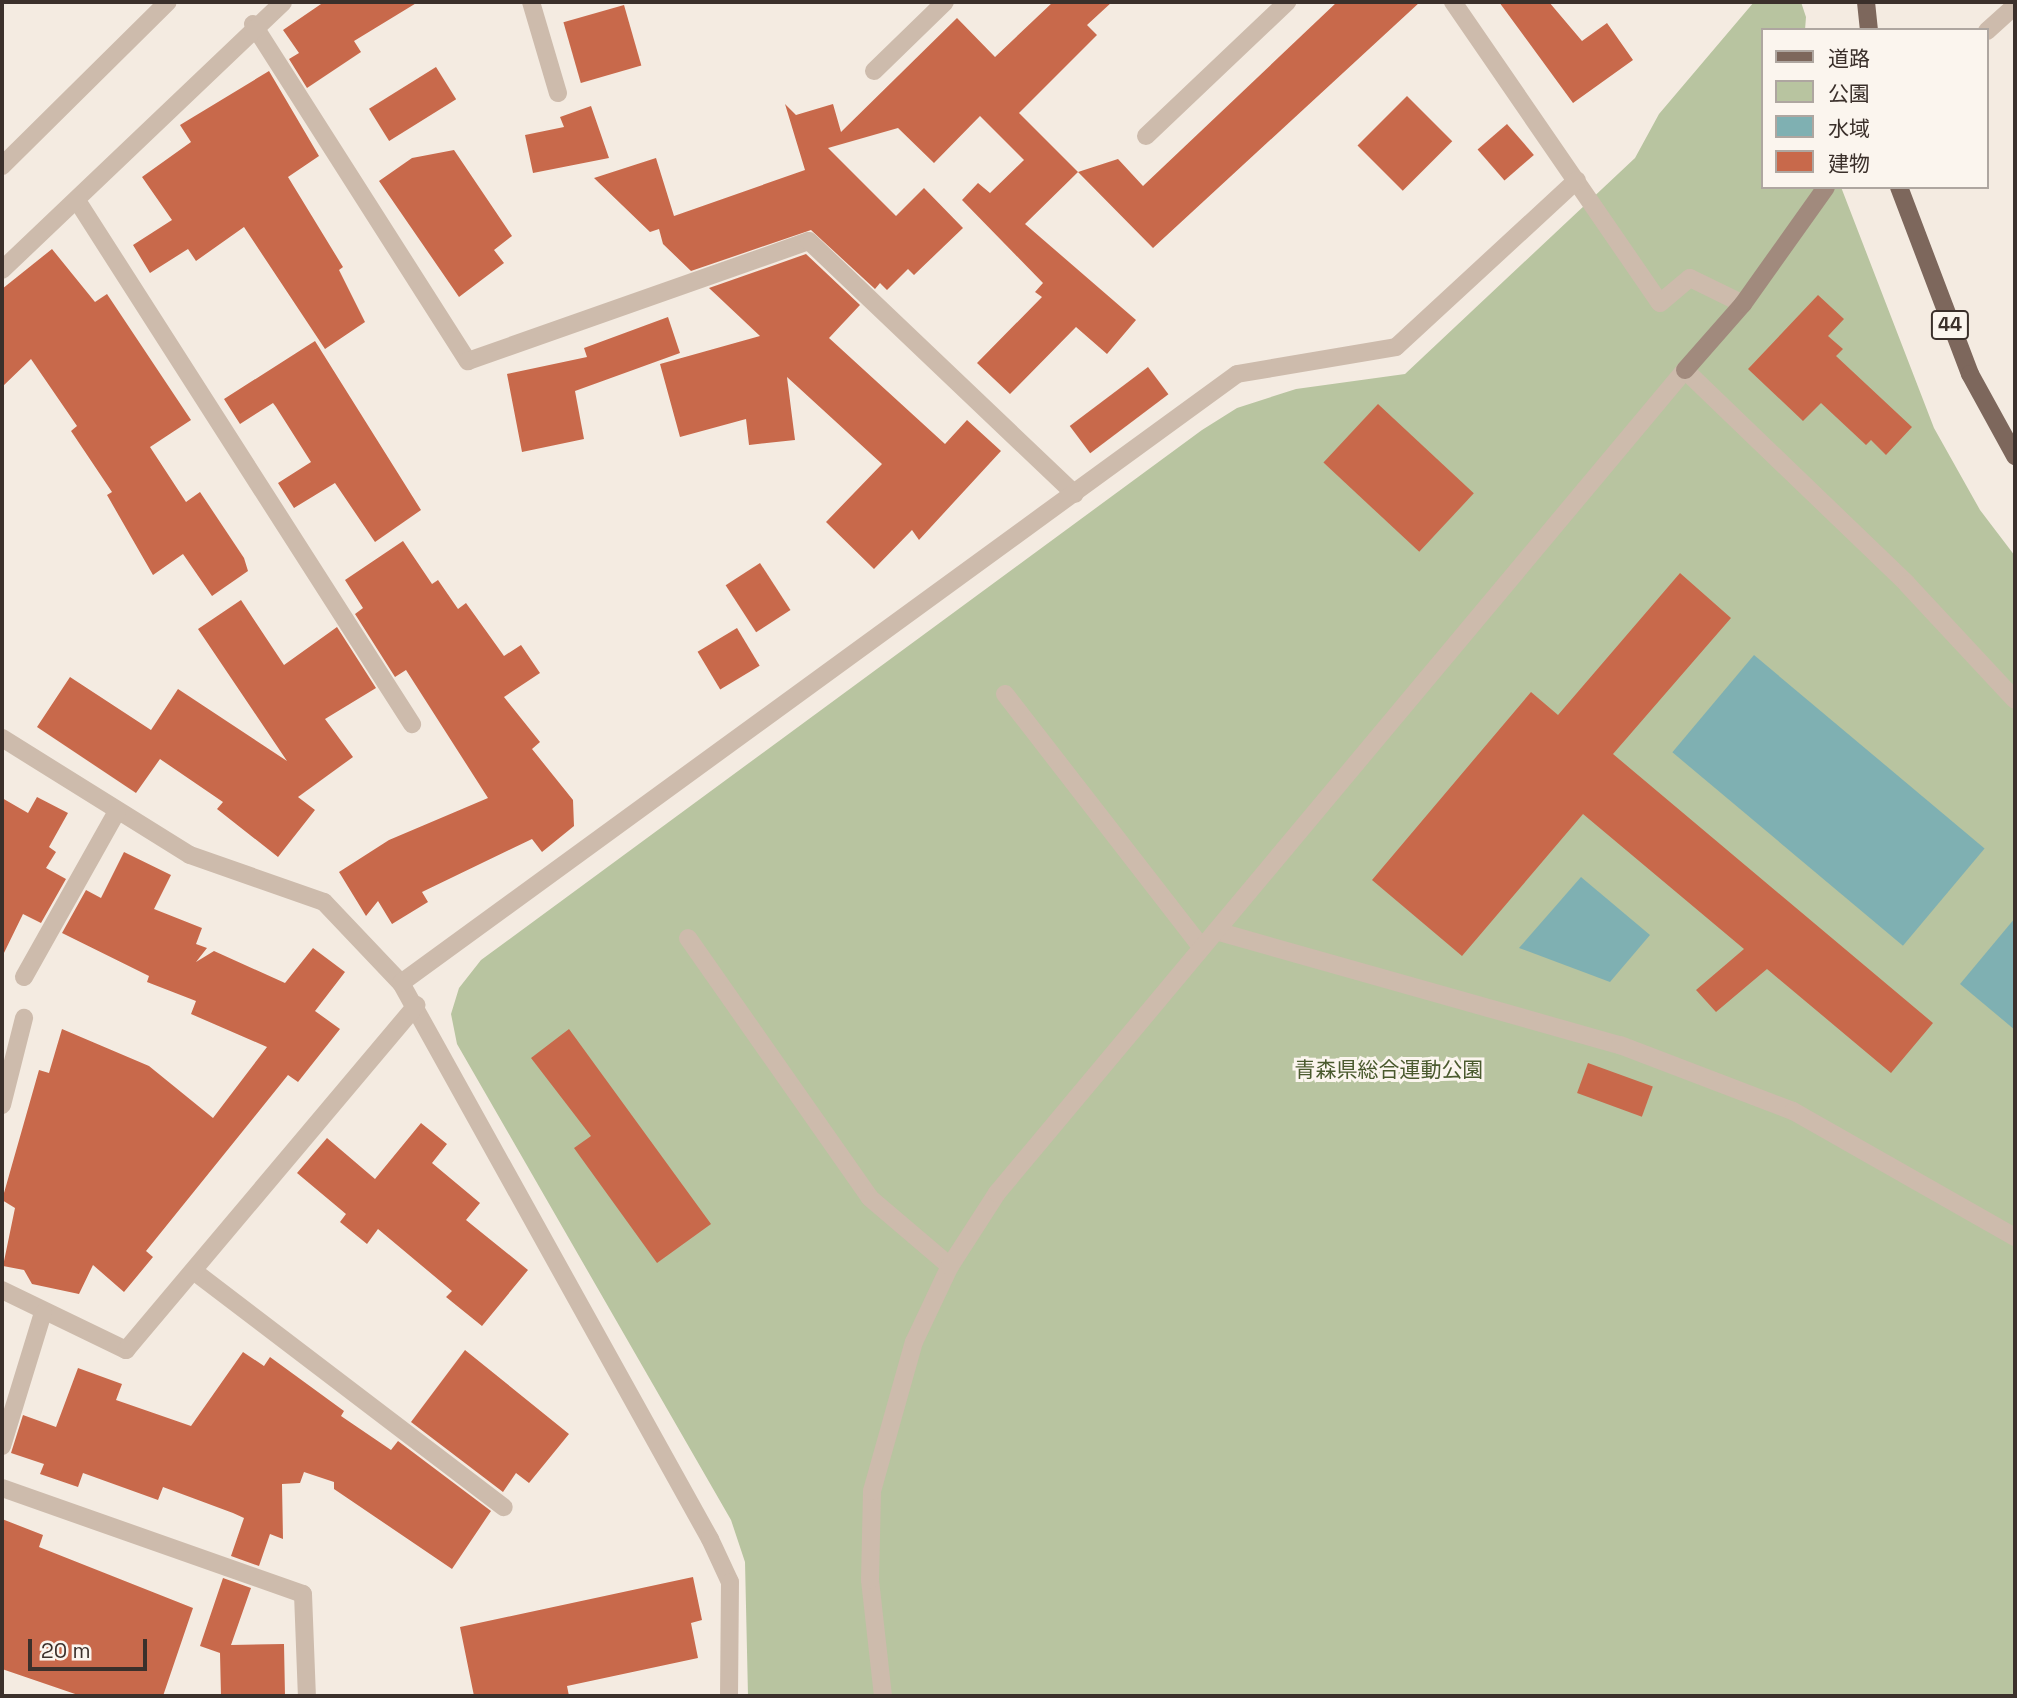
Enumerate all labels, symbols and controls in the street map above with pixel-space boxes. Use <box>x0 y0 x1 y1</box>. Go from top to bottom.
legend <box>1762 28 1989 189</box>
text: 道路 <box>1828 45 1870 72</box>
text: 公園 <box>1828 80 1870 107</box>
text: 水域 <box>1828 115 1870 142</box>
text: 建物 <box>1828 150 1870 177</box>
road number: 44 <box>1931 310 1969 340</box>
park label: 青森県総合運動公園 <box>1295 1057 1483 1083</box>
scale bar <box>32 1624 150 1668</box>
text: 20 m <box>41 1637 91 1664</box>

